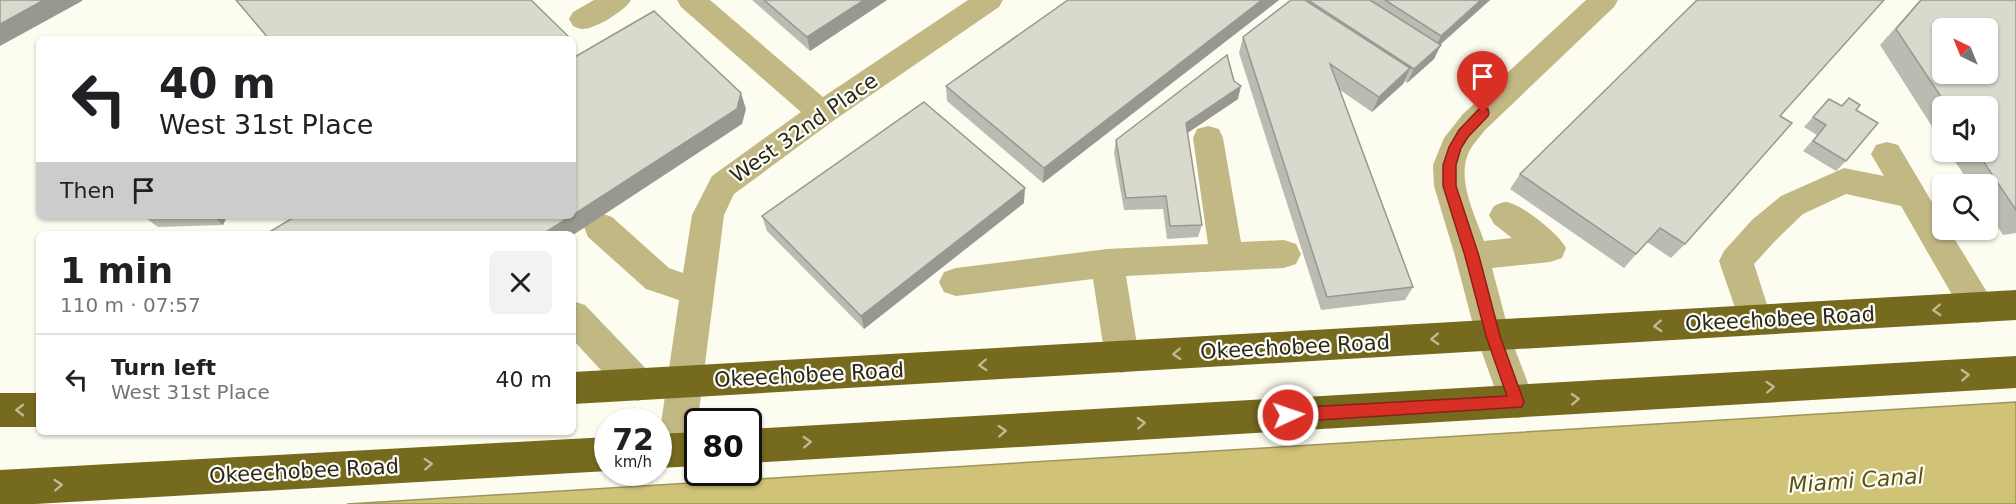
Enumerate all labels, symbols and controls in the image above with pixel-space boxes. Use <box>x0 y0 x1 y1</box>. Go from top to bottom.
north arrow <box>1932 18 1998 84</box>
map controls <box>1932 18 1998 240</box>
pin <box>1457 51 1508 113</box>
text: 40 m <box>159 59 276 108</box>
icon: left <box>60 60 138 138</box>
icon: arrive <box>1466 60 1499 93</box>
street label: West 32nd Place <box>726 68 882 188</box>
button: sound <box>1932 96 1998 162</box>
text: West 31st Place <box>159 109 373 140</box>
icon: arrive <box>127 174 160 207</box>
button: search <box>1932 174 1998 240</box>
text: Then <box>60 178 115 203</box>
text: 1 min <box>60 250 173 291</box>
button: close <box>489 251 552 314</box>
text: 110 m · 07:57 <box>60 293 201 317</box>
street label: Okeechobee Road <box>1684 302 1876 336</box>
one-way arrow <box>1932 303 1941 316</box>
one-way arrow <box>1654 319 1663 332</box>
street label: Okeechobee Road <box>1199 330 1391 364</box>
one-way arrow <box>1430 332 1439 345</box>
one-way arrow <box>1173 347 1182 360</box>
text: Turn left <box>111 355 216 380</box>
street label: Okeechobee Road <box>713 358 905 392</box>
one-way arrow <box>978 359 987 372</box>
icon: left <box>60 363 93 396</box>
text: 40 m <box>496 367 552 392</box>
one-way arrow <box>1960 368 1969 381</box>
text: West 31st Place <box>111 380 270 404</box>
one-way arrow <box>1765 380 1774 393</box>
position arrow <box>1256 383 1320 447</box>
one-way arrow <box>1571 392 1580 405</box>
one-way arrow <box>15 404 24 416</box>
speed limit sign: 80 <box>684 408 762 486</box>
one-way arrow <box>1137 417 1146 430</box>
text: 72 <box>612 422 654 457</box>
one-way arrow <box>997 425 1006 438</box>
one-way arrow <box>802 436 811 449</box>
text: km/h <box>614 453 652 471</box>
street label: Okeechobee Road <box>208 454 400 488</box>
one-way arrow <box>424 457 433 470</box>
water label: Miami Canal <box>1788 463 1924 498</box>
one-way arrow <box>54 479 63 492</box>

